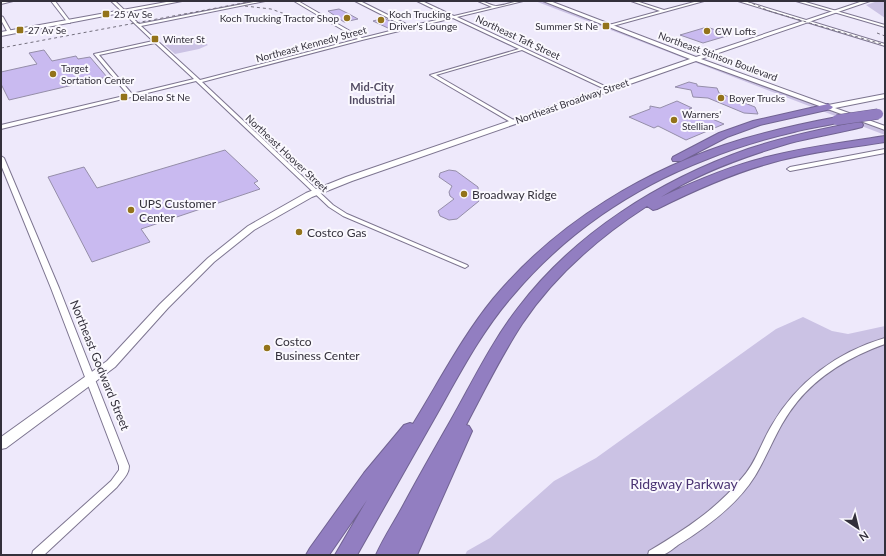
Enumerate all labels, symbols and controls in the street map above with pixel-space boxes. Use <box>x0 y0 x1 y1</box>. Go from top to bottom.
place label: 25 Av Se <box>114 8 152 20</box>
place label: Koch Trucking Driver's Lounge <box>389 8 457 32</box>
marker: 25 Av Se <box>101 9 111 19</box>
place label: Koch Trucking Tractor Shop <box>220 12 339 24</box>
street label: Northeast Taft Street <box>474 12 562 62</box>
marker: Koch Trucking Tractor Shop <box>342 13 352 23</box>
marker: Koch Trucking Driver's Lounge <box>376 15 386 25</box>
place label: Summer St Ne <box>535 20 598 32</box>
marker: Summer St Ne <box>601 21 611 31</box>
street label: Northeast Kennedy Street <box>254 23 368 65</box>
place label: 27 Av Se <box>28 24 66 36</box>
marker: 27 Av Se <box>15 25 25 35</box>
place label: CW Lofts <box>715 25 756 37</box>
marker: CW Lofts <box>702 26 712 36</box>
street label: Northeast Stinson Boulevard <box>657 29 779 83</box>
place label: Winter St <box>163 33 205 45</box>
marker: Winter St <box>150 34 160 44</box>
place label: Target Sortation Center <box>61 62 134 86</box>
marker: Target Sortation Center <box>48 69 58 79</box>
street label: Northeast Broadway Street <box>514 76 631 126</box>
district label: Mid-City Industrial <box>349 80 395 106</box>
place label: Delano St Ne <box>132 91 190 103</box>
marker: Delano St Ne <box>119 92 129 102</box>
place label: Boyer Trucks <box>729 92 785 104</box>
marker: Boyer Trucks <box>716 93 726 103</box>
place label: Warners' Stellian <box>682 108 721 132</box>
street label: Northeast Hoover Street <box>243 112 331 194</box>
marker: Warners' Stellian <box>669 115 679 125</box>
place label: Broadway Ridge <box>472 187 557 202</box>
marker: Broadway Ridge <box>459 189 469 199</box>
place label: UPS Customer Center <box>139 196 217 225</box>
marker: UPS Customer Center <box>126 205 136 215</box>
place label: Costco Gas <box>307 225 367 240</box>
marker: Costco Gas <box>294 227 304 237</box>
street label: Northeast Godward Street <box>67 298 133 433</box>
place label: Costco Business Center <box>275 334 360 363</box>
marker: Costco Business Center <box>262 343 272 353</box>
park label: Ridgway Parkway <box>630 475 739 492</box>
north arrow <box>838 508 878 548</box>
text: N <box>857 529 871 544</box>

